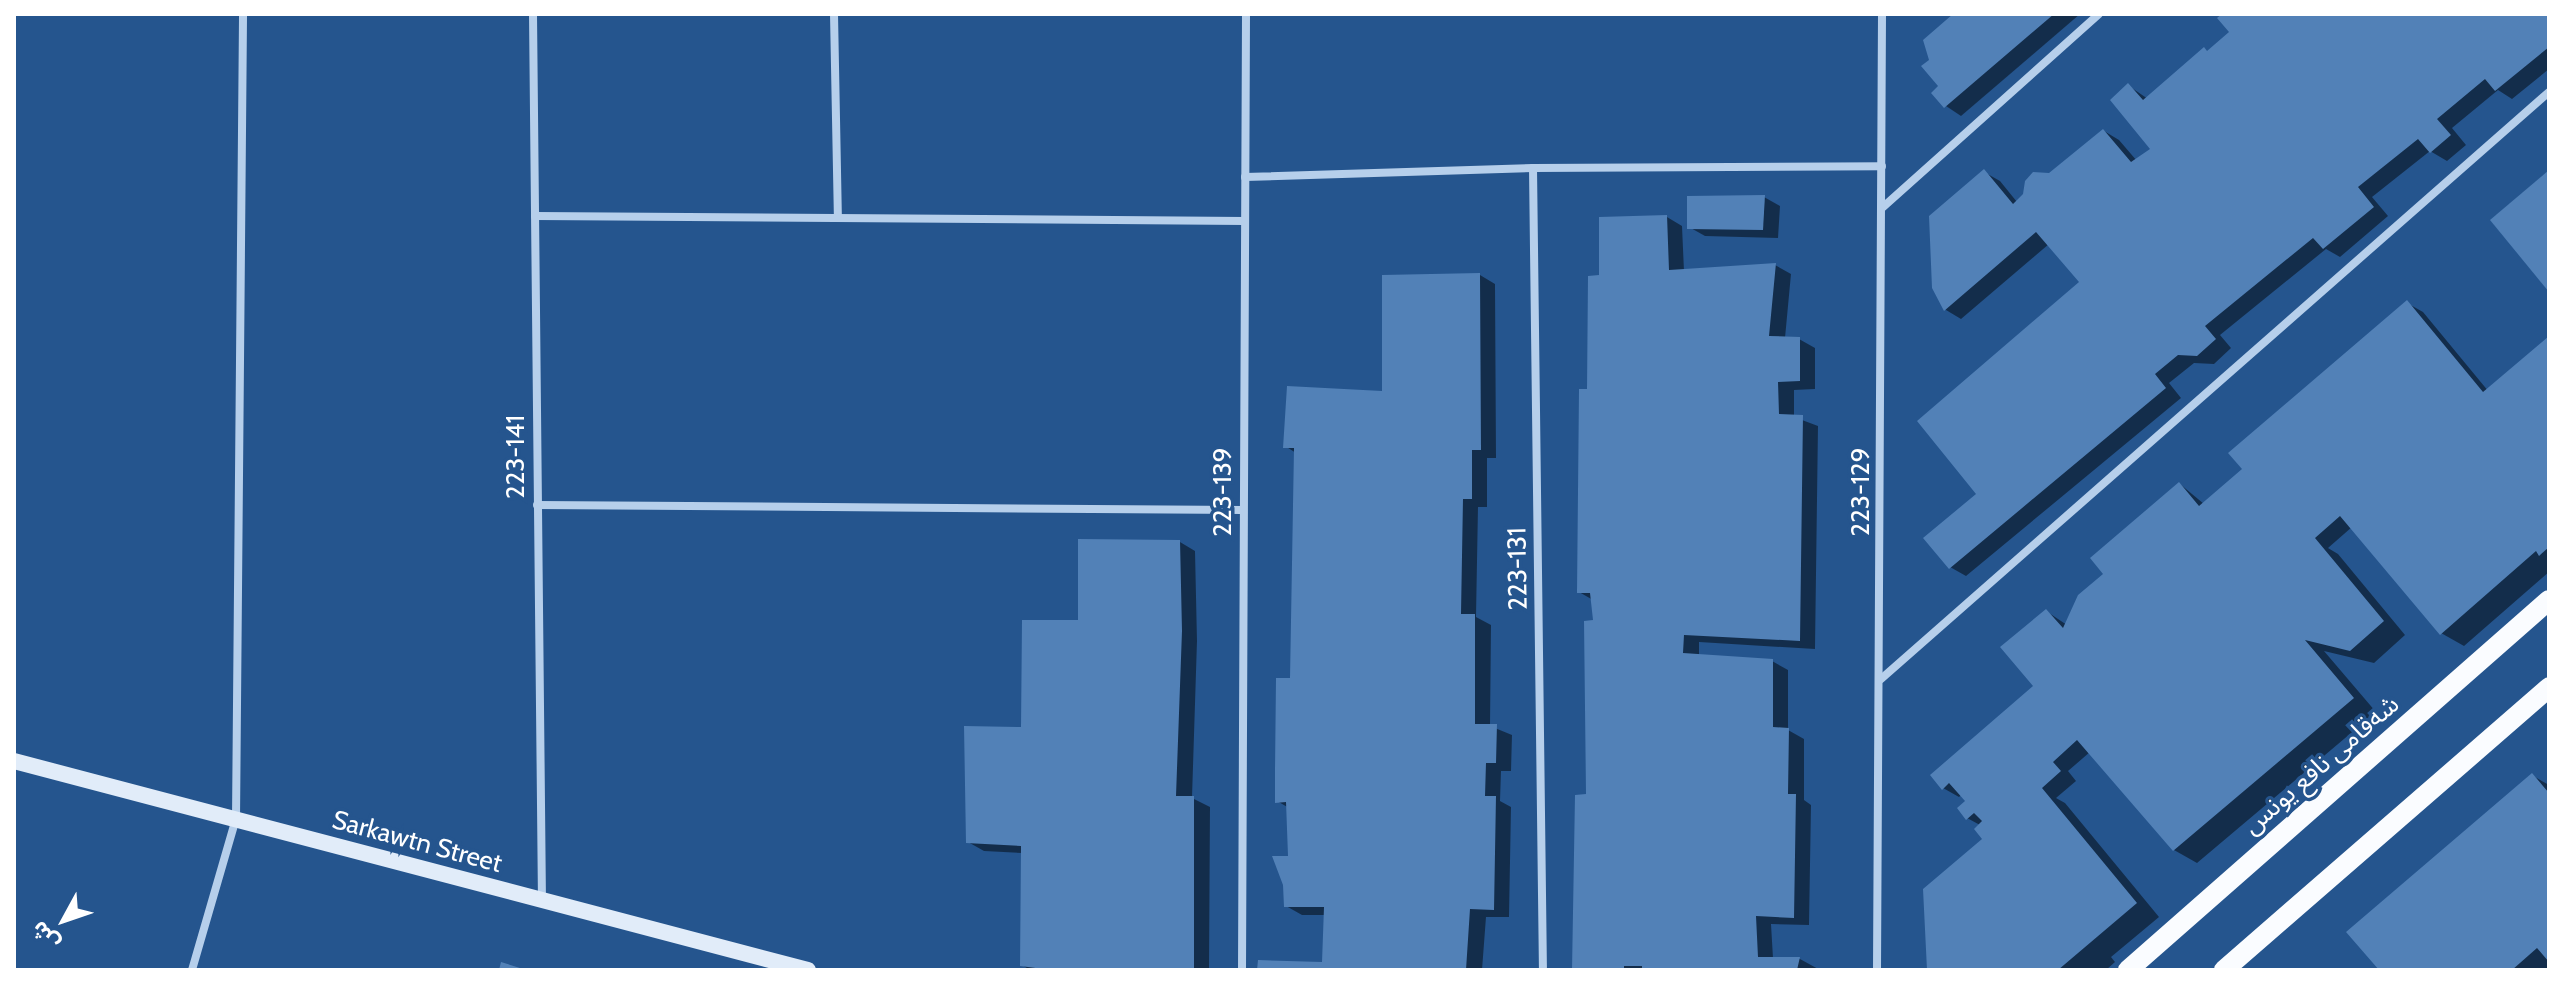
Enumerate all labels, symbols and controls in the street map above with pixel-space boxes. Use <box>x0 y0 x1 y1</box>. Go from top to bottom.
street label: 223-141 <box>500 415 532 499</box>
street label: 223-139 <box>1207 447 1239 537</box>
street label: 223-129 <box>1845 448 1877 536</box>
street label: 223-131 <box>1502 527 1534 611</box>
street label: شەقامی نافع یونس <box>2237 689 2405 841</box>
street label: Sarkawtn Street <box>329 804 505 880</box>
north arrow <box>24 880 104 960</box>
text: ش <box>25 916 65 956</box>

